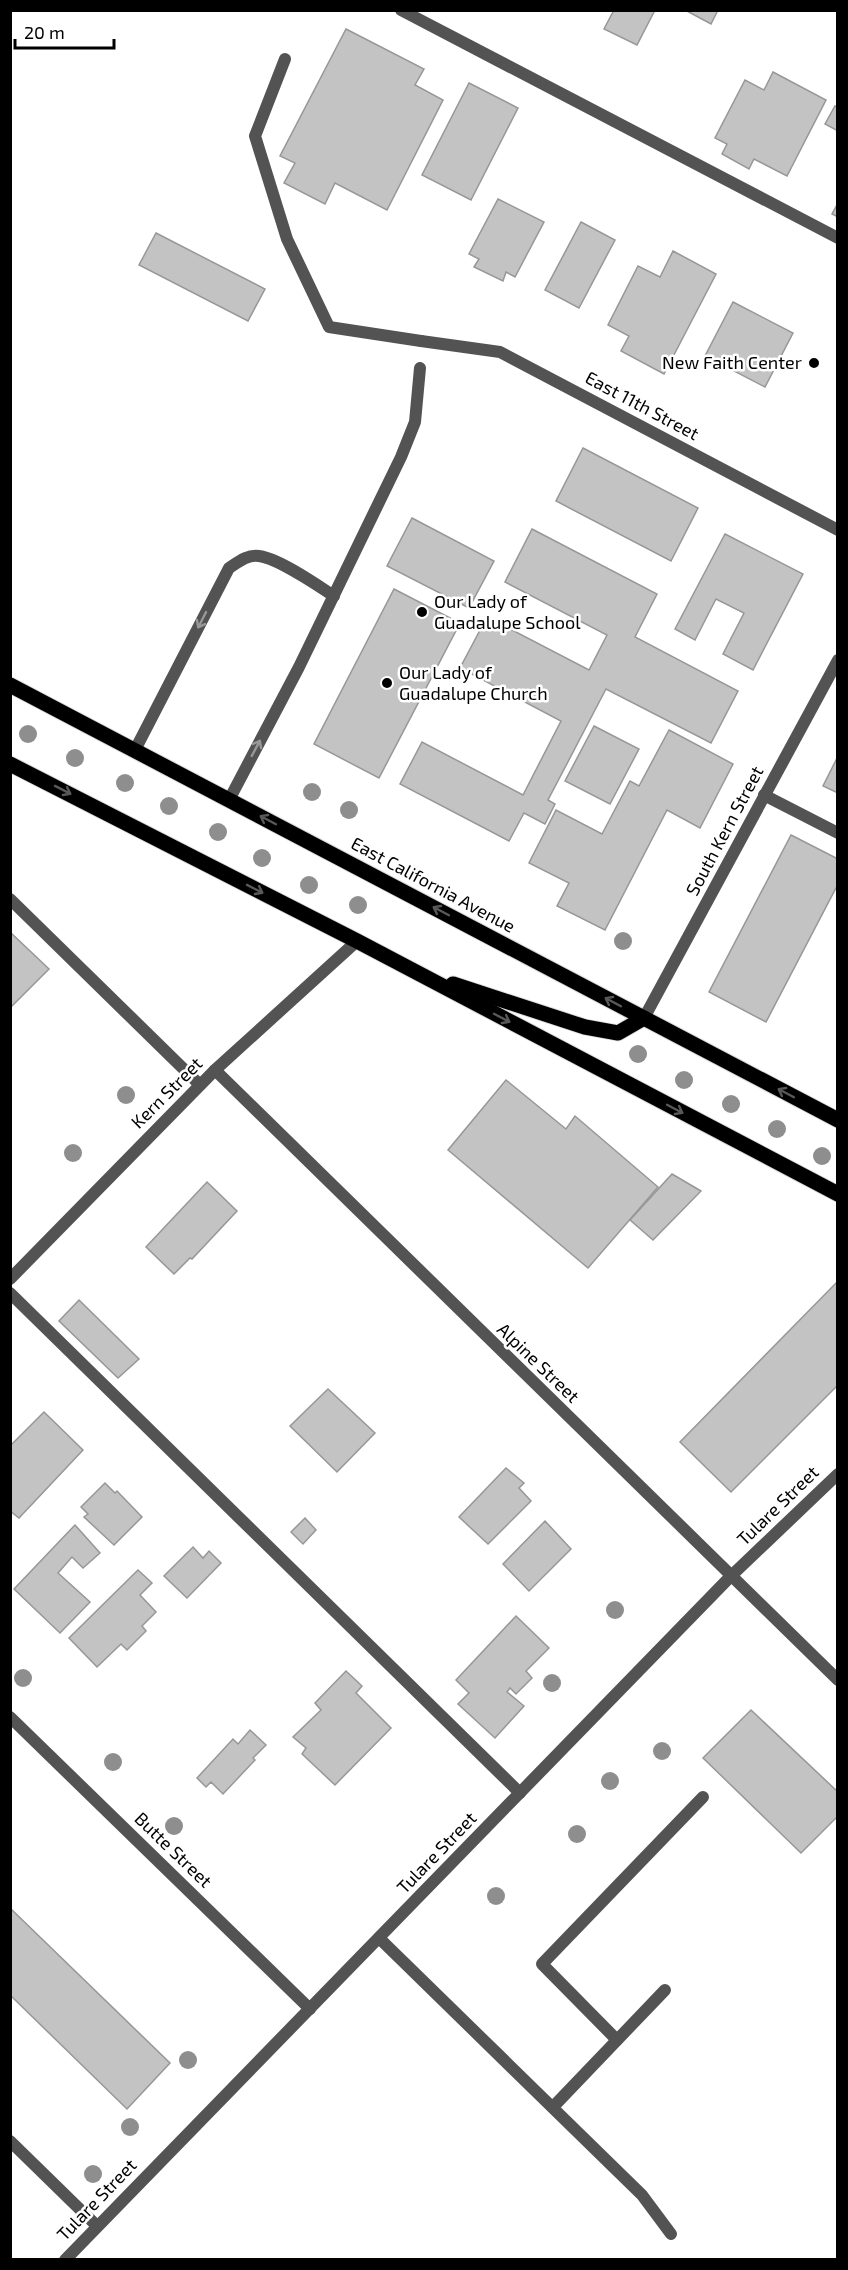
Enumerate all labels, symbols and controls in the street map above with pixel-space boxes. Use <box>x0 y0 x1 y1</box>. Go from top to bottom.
scale bar <box>15 12 114 50</box>
text: 20 m <box>24 21 65 43</box>
place label: New Faith Center <box>662 351 802 373</box>
marker: New Faith Center <box>807 356 821 370</box>
street label: East 11th Street <box>582 366 703 444</box>
place label: Our Lady of Guadalupe School <box>434 590 581 633</box>
marker: Our Lady of Guadalupe School <box>415 605 429 619</box>
one-way arrow <box>196 610 207 628</box>
place label: Our Lady of Guadalupe Church <box>399 661 548 704</box>
marker: Our Lady of Guadalupe Church <box>380 676 394 690</box>
one-way arrow <box>250 740 262 757</box>
street label: South Kern Street <box>681 762 768 899</box>
one-way arrow <box>53 785 71 797</box>
one-way arrow <box>260 814 278 826</box>
street label: East California Avenue <box>348 831 519 937</box>
one-way arrow <box>245 884 263 895</box>
one-way arrow <box>432 905 450 916</box>
one-way arrow <box>605 996 623 1007</box>
one-way arrow <box>493 1012 510 1024</box>
street label: Kern Street <box>126 1052 207 1133</box>
one-way arrow <box>777 1087 795 1098</box>
one-way arrow <box>665 1103 683 1115</box>
street label: Alpine Street <box>493 1318 584 1407</box>
street label: Tulare Street <box>732 1461 823 1550</box>
street label: Butte Street <box>131 1807 217 1892</box>
street label: Tulare Street <box>392 1807 481 1898</box>
street label: Tulare Street <box>52 2154 141 2245</box>

